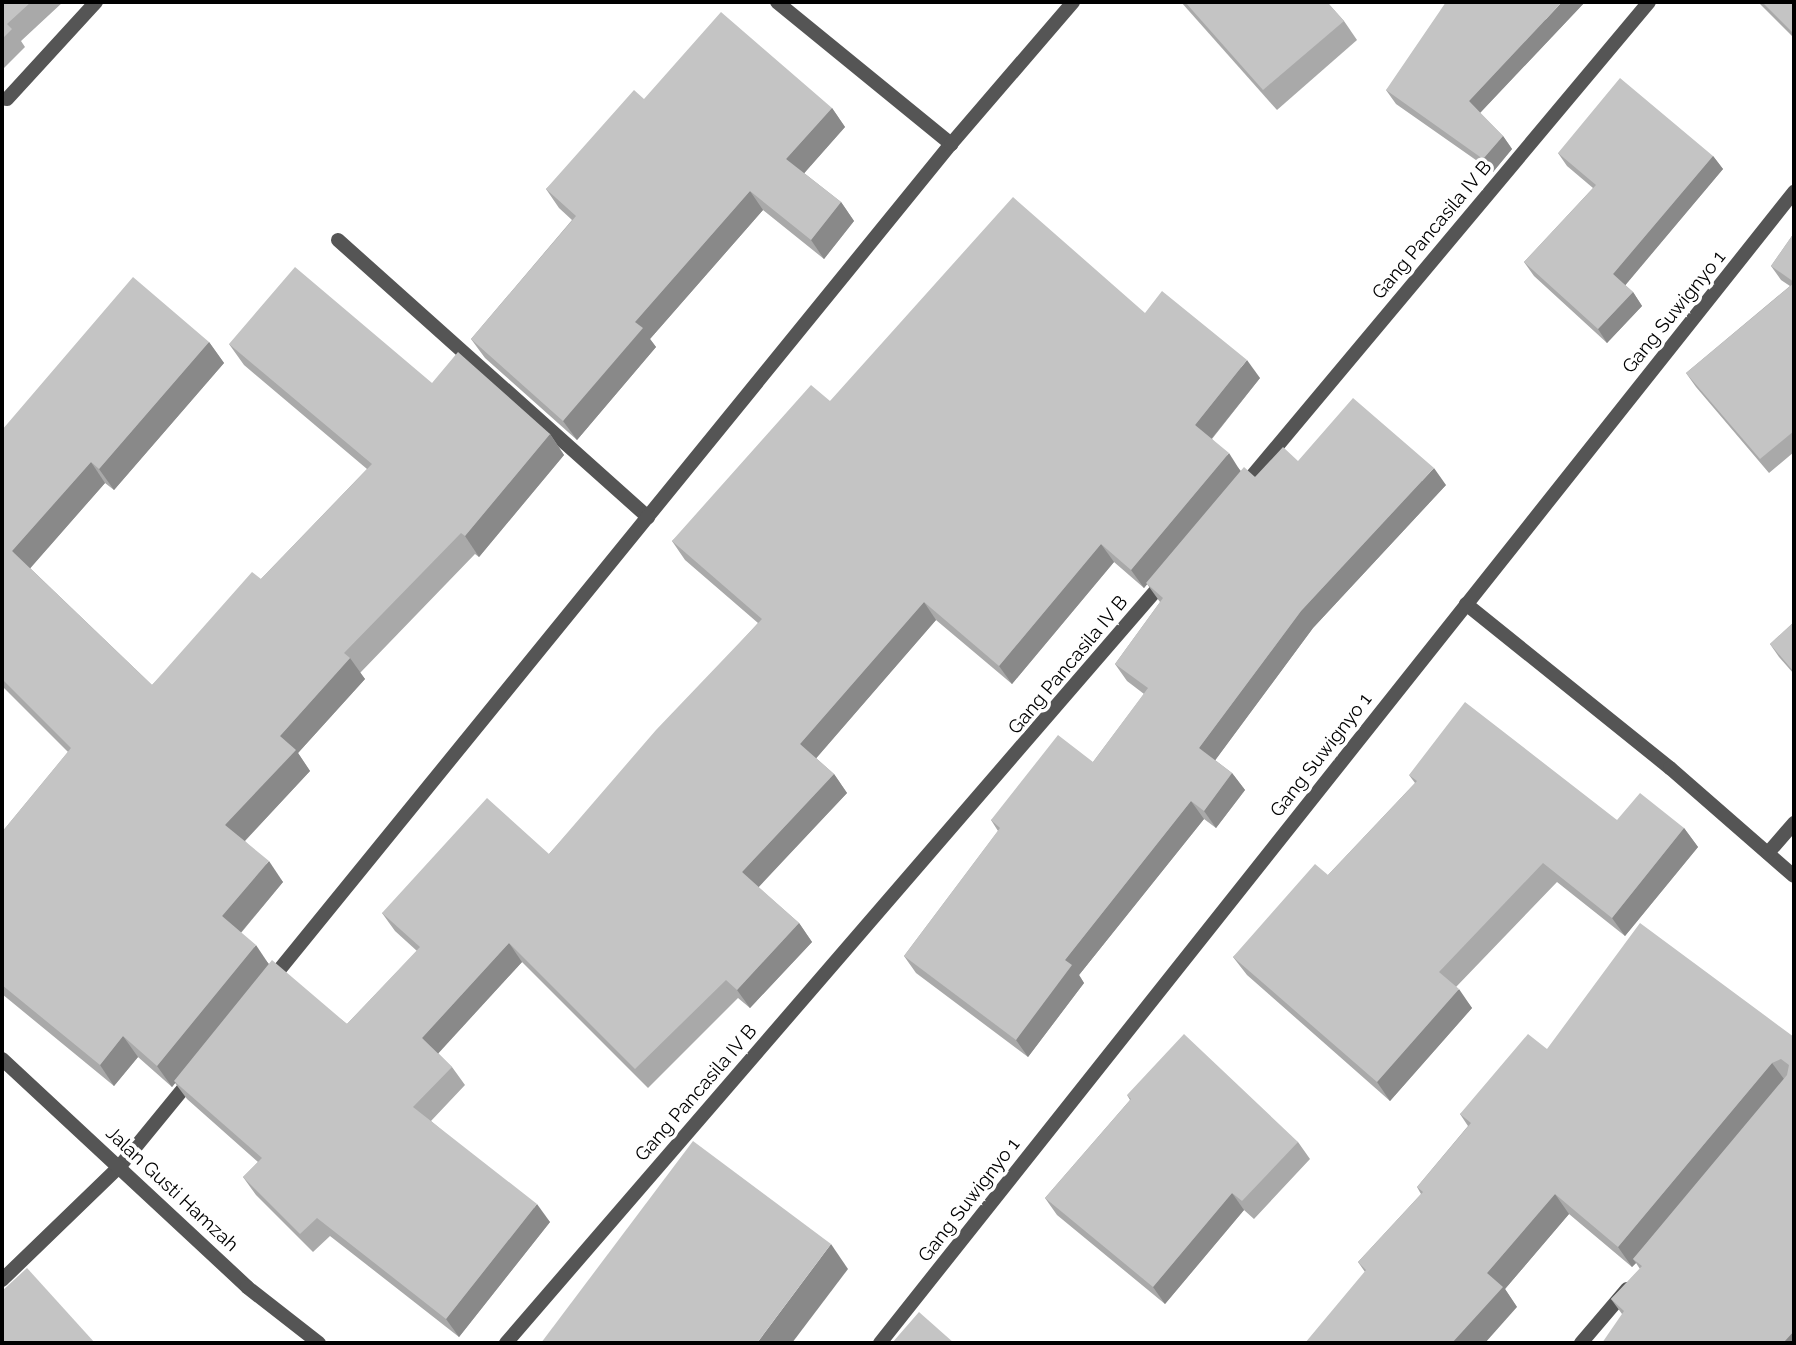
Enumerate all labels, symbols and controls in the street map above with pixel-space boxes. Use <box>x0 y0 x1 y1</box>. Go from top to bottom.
street label: Gang Pancasila IV B <box>1367 156 1497 304</box>
street label: Gang Suwignyo 1 <box>1618 246 1730 378</box>
street label: Gang Pancasila IV B <box>1003 591 1133 739</box>
street label: Gang Suwignyo 1 <box>1266 689 1376 821</box>
street label: Gang Pancasila IV B <box>630 1020 762 1166</box>
street label: Jalan Gusti Hamzah <box>101 1122 243 1256</box>
street label: Gang Suwignyo 1 <box>914 1134 1024 1266</box>

